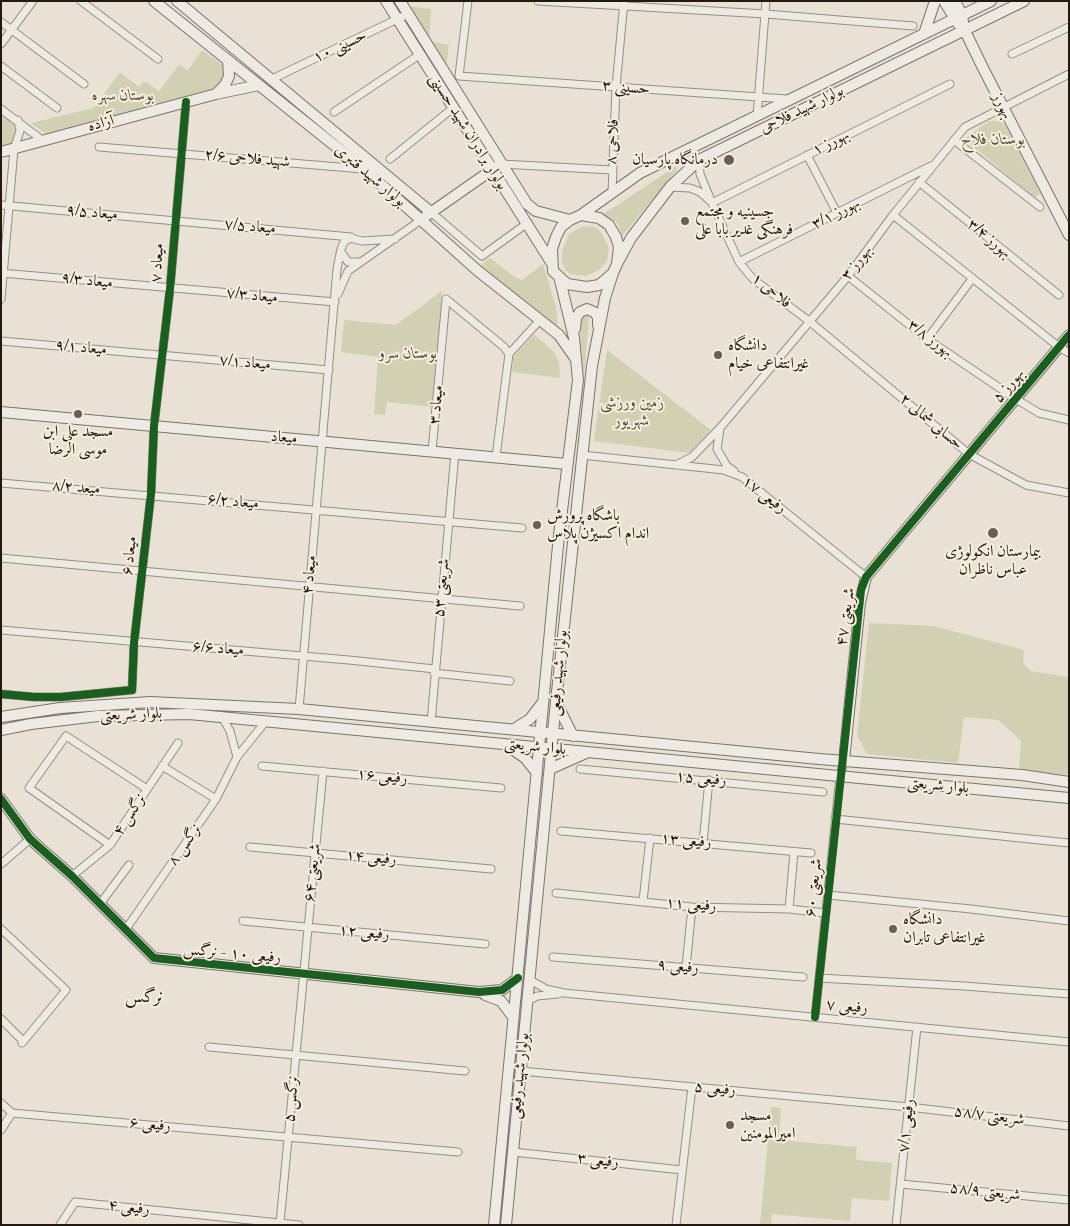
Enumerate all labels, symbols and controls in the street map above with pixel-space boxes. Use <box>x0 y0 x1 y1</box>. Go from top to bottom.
street label: حسینی ۱۰ <box>310 26 370 68</box>
street label: بولوار برادران شهید حسینی <box>425 70 511 194</box>
street label: حسینی ۳ <box>601 76 651 100</box>
street label: بولوار شهید فلاحی <box>757 81 847 139</box>
park label: بوستان سهره <box>92 86 154 106</box>
street label: بهورز <box>987 90 1017 122</box>
street label: آزاده <box>86 111 116 137</box>
street label: فلاحی ۸ <box>602 119 624 165</box>
street label: بهورز ۱ <box>809 125 853 161</box>
park label: بوستان فلاح <box>961 130 1025 150</box>
street label: بولوار شهید قنبری <box>330 141 410 211</box>
street label: شهید فلاحی ۲/۶ <box>203 146 291 172</box>
place label: درمانگاه پارسیان <box>632 150 718 170</box>
marker: درمانگاه پارسیان <box>722 153 736 167</box>
street label: بهورز ۳/۱ <box>809 194 863 234</box>
street label: میعاد ۹/۵ <box>65 201 119 225</box>
place label: جسینیه و مجتمع فرهنگی غدیر بابا علی <box>695 202 793 240</box>
street label: میعاد ۷/۵ <box>223 215 277 239</box>
marker: جسینیه و مجتمع فرهنگی غدیر بابا علی <box>679 215 691 227</box>
street label: بهورز ۳/۴ <box>963 215 1015 263</box>
street label: بهورز ۳ <box>837 242 877 284</box>
street label: میعاد ۷ <box>147 243 169 283</box>
street label: میعاد ۹/۳ <box>60 269 114 293</box>
street label: فلاحی ۱ <box>747 269 795 313</box>
street label: میعاد ۷/۳ <box>225 284 279 308</box>
street label: بهورز ۳/۸ <box>903 316 957 362</box>
street label: میعاد ۹/۱ <box>54 336 108 360</box>
place label: دانشگاه غیرانتفاعی خیام <box>728 336 809 374</box>
park label: بوستان سرو <box>379 344 437 364</box>
marker: دانشگاه غیرانتفاعی خیام <box>712 349 724 361</box>
street label: میعاد ۷/۱ <box>218 351 272 375</box>
street label: بهورز ۵ <box>989 365 1029 407</box>
street label: میعاد ۳ <box>426 384 448 426</box>
street label: حسابی شمالی ۲ <box>895 390 967 454</box>
park label: زمین ورزشی شهریور <box>600 393 664 431</box>
marker: مسجد علی ابن موسی الرضا <box>72 408 84 420</box>
place label: مسجد علی ابن موسی الرضا <box>43 422 113 460</box>
street label: میعاد <box>270 427 298 449</box>
street label: رفیعی ۱۷ <box>738 472 790 518</box>
street label: میعد ۸/۲ <box>51 477 101 499</box>
street label: میعاد ۶/۲ <box>206 490 260 514</box>
place label: باشگاه پرورش اندام اکسیژن پلاس <box>547 506 649 544</box>
marker: باشگاه پرورش اندام اکسیژن پلاس <box>531 519 543 531</box>
marker: بیمارستان انکولوژی عباس ناظران <box>986 526 1000 540</box>
street label: میعاد ۶ <box>118 535 142 577</box>
place label: بیمارستان انکولوژی عباس ناظران <box>945 542 1041 580</box>
street label: میعاد ۴ <box>298 554 322 596</box>
street label: شریعتی ۵۳ <box>430 558 454 618</box>
street label: شریعتی ۴۷ <box>832 587 860 647</box>
street label: بولوار شهید رفیعی <box>546 629 572 717</box>
street label: میعاد ۶/۶ <box>191 638 245 660</box>
street label: بلوار شریعتی <box>100 704 162 726</box>
street label: بلوار شریعتی <box>503 734 567 760</box>
street label: رفیعی ۱۶ <box>356 765 408 789</box>
street label: رفیعی ۱۵ <box>675 767 727 791</box>
street label: بلوار شریعتی <box>906 774 970 798</box>
street label: نرگس ۴ <box>109 790 151 840</box>
street label: نرگس ۸ <box>164 820 206 870</box>
street label: رفیعی ۱۳ <box>660 829 712 853</box>
street label: شریعتی ۶۴ <box>300 843 326 903</box>
street label: رفیعی ۱۴ <box>345 846 397 870</box>
street label: شریعتی ۶۰ <box>801 858 827 918</box>
street label: رفیعی ۱۱ <box>665 894 717 916</box>
place label: دانشگاه غیرانتفاعی تابران <box>903 910 986 948</box>
street label: رفیعی ۱۲ <box>338 921 390 945</box>
marker: دانشگاه غیرانتفاعی تابران <box>887 923 899 935</box>
street label: رفیعی ۱۰ - نرگس <box>182 940 282 968</box>
street label: رفیعی ۹ <box>656 956 700 978</box>
district label: نرگس <box>125 987 163 1009</box>
street label: رفیعی ۷ <box>825 996 869 1018</box>
street label: بولوار شهید رفیعی <box>506 1032 534 1120</box>
street label: نرگس ۵ <box>280 1075 304 1123</box>
street label: رفیعی ۵ <box>693 1078 737 1100</box>
street label: رفیعی ۷/۱ <box>895 1098 919 1154</box>
street label: شریعتی ۵۸/۷ <box>952 1102 1026 1130</box>
place label: مسجد امیرالمومنین <box>740 1106 795 1144</box>
street label: رفیعی ۶ <box>128 1114 172 1136</box>
marker: مسجد امیرالمومنین <box>724 1119 736 1131</box>
street label: رفیعی ۳ <box>576 1149 620 1173</box>
street label: شریعتی ۵۸/۹ <box>949 1179 1021 1205</box>
street label: رفیعی ۴ <box>107 1196 151 1220</box>

